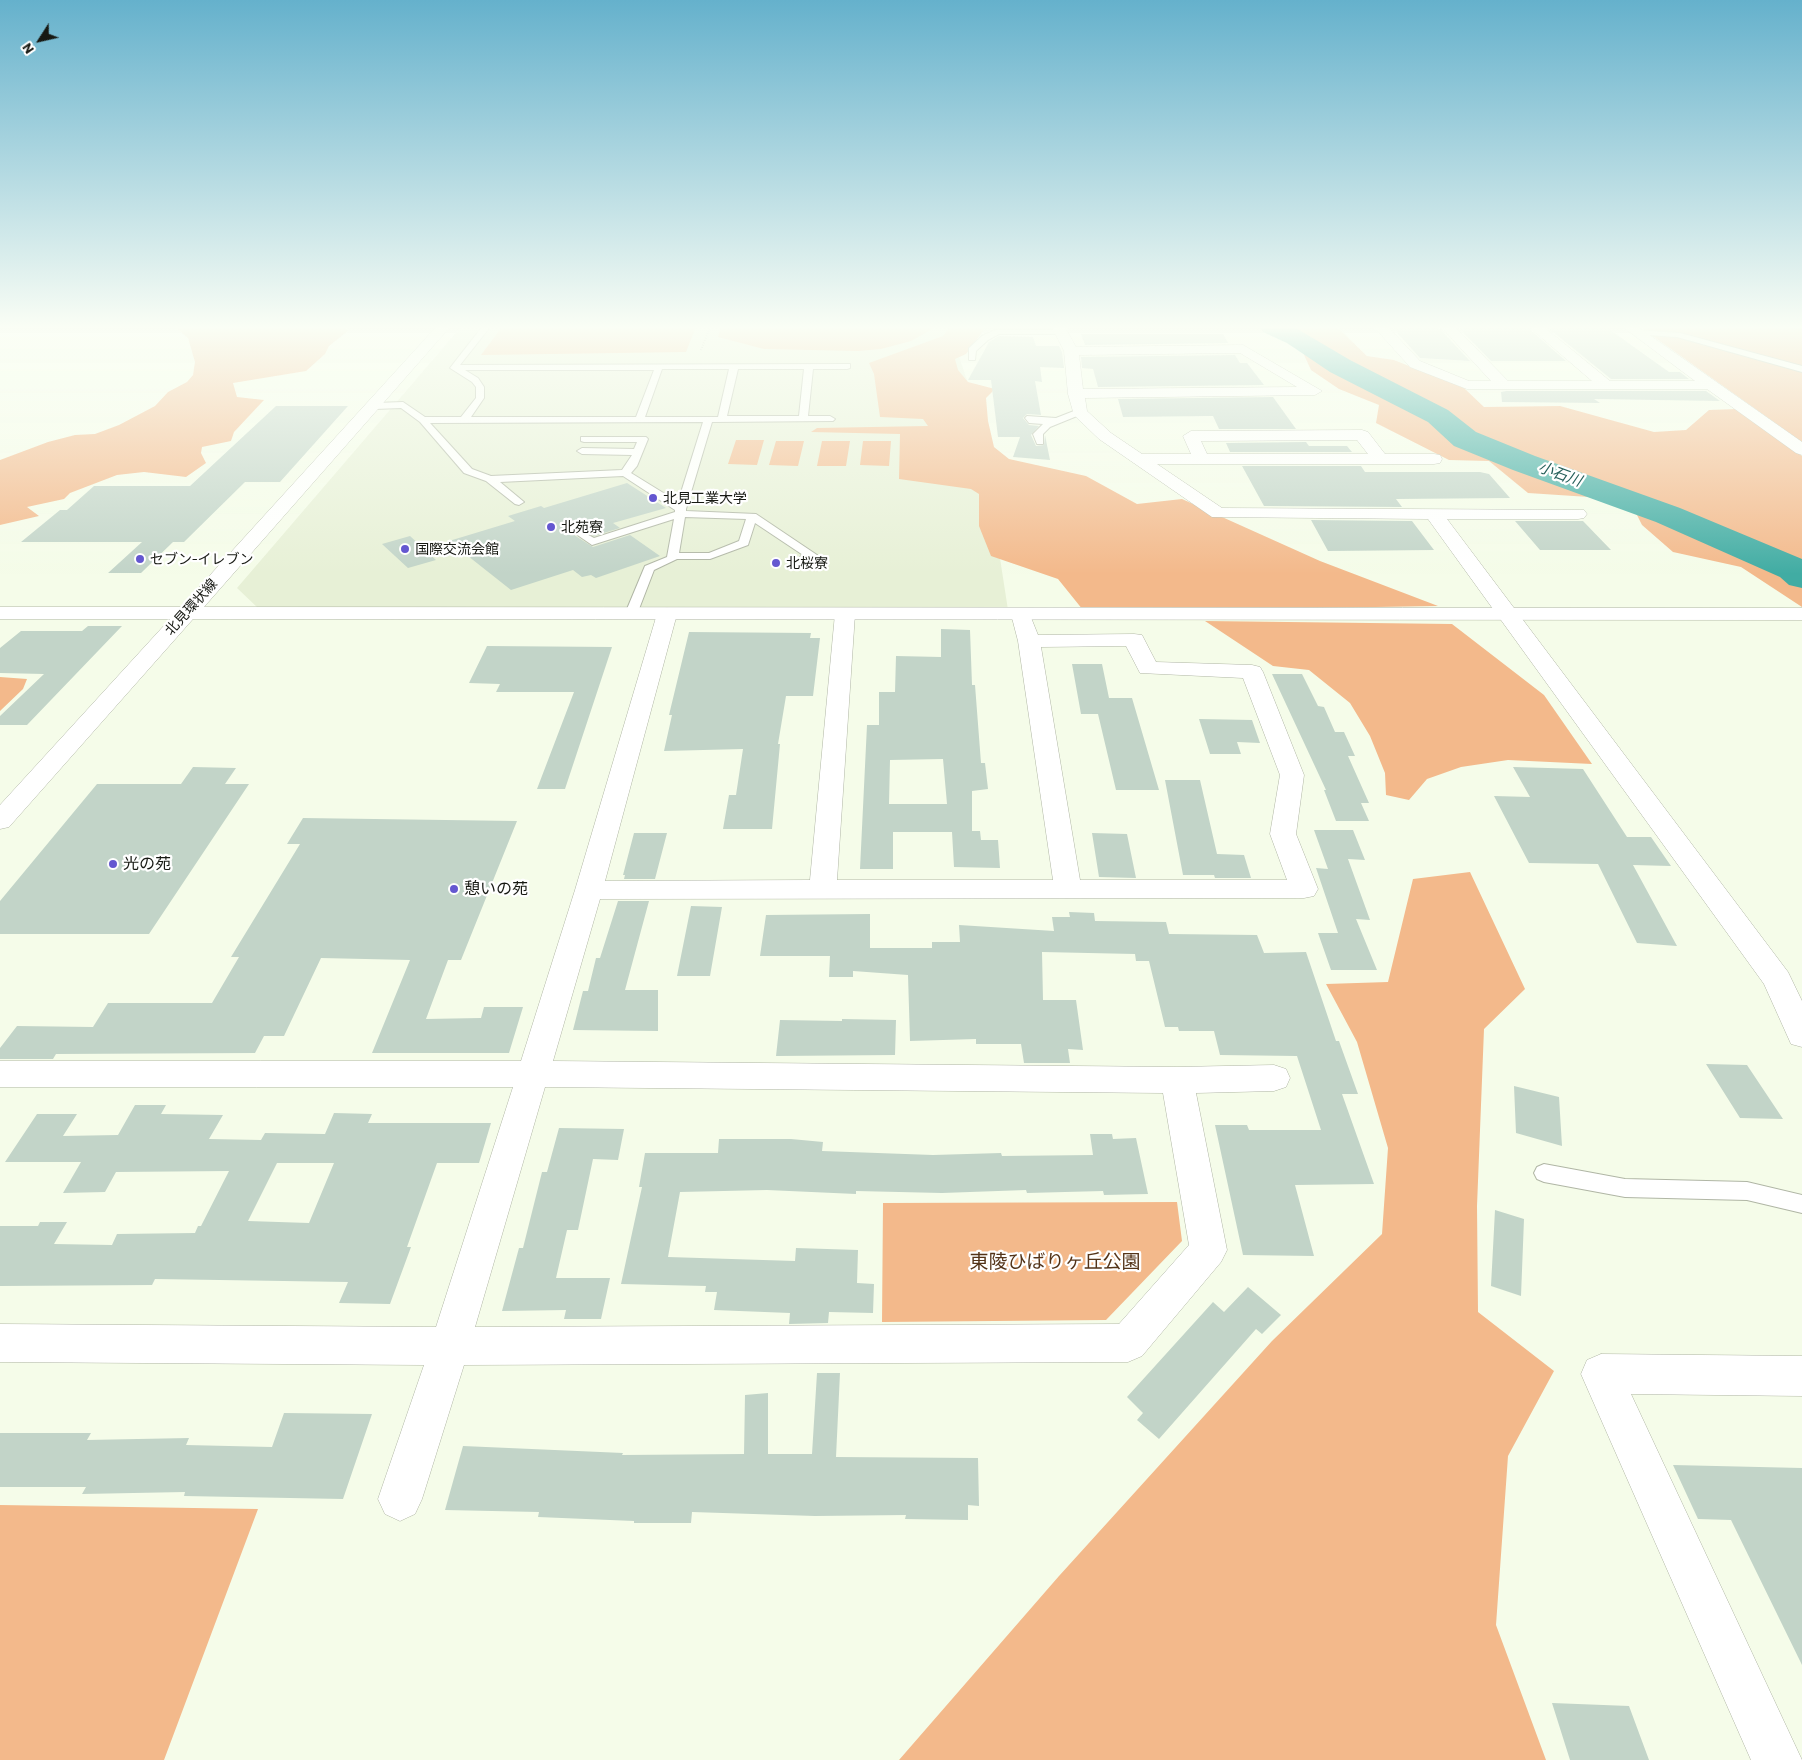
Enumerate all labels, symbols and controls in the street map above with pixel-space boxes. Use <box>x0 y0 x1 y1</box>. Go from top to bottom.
north arrow <box>15 15 65 65</box>
text: N <box>18 40 37 58</box>
water label: 小石川 <box>1536 458 1584 490</box>
place label: 北見工業大学 <box>663 490 747 506</box>
marker: 北見工業大学 <box>647 492 659 504</box>
place label: 北苑寮 <box>561 519 603 535</box>
marker: 北苑寮 <box>545 521 557 533</box>
place label: 国際交流会館 <box>415 541 499 557</box>
marker: 国際交流会館 <box>399 543 411 555</box>
place label: セブン-イレブン <box>150 551 254 567</box>
marker: セブン-イレブン <box>134 553 146 565</box>
place label: 北桜寮 <box>786 555 828 571</box>
marker: 北桜寮 <box>770 557 782 569</box>
street label: 北見環状線 <box>161 575 221 639</box>
place label: 光の苑 <box>123 854 171 874</box>
marker: 光の苑 <box>107 858 119 870</box>
place label: 憩いの苑 <box>464 879 528 899</box>
marker: 憩いの苑 <box>448 883 460 895</box>
park label: 東陵ひばりヶ丘公園 <box>970 1251 1140 1273</box>

